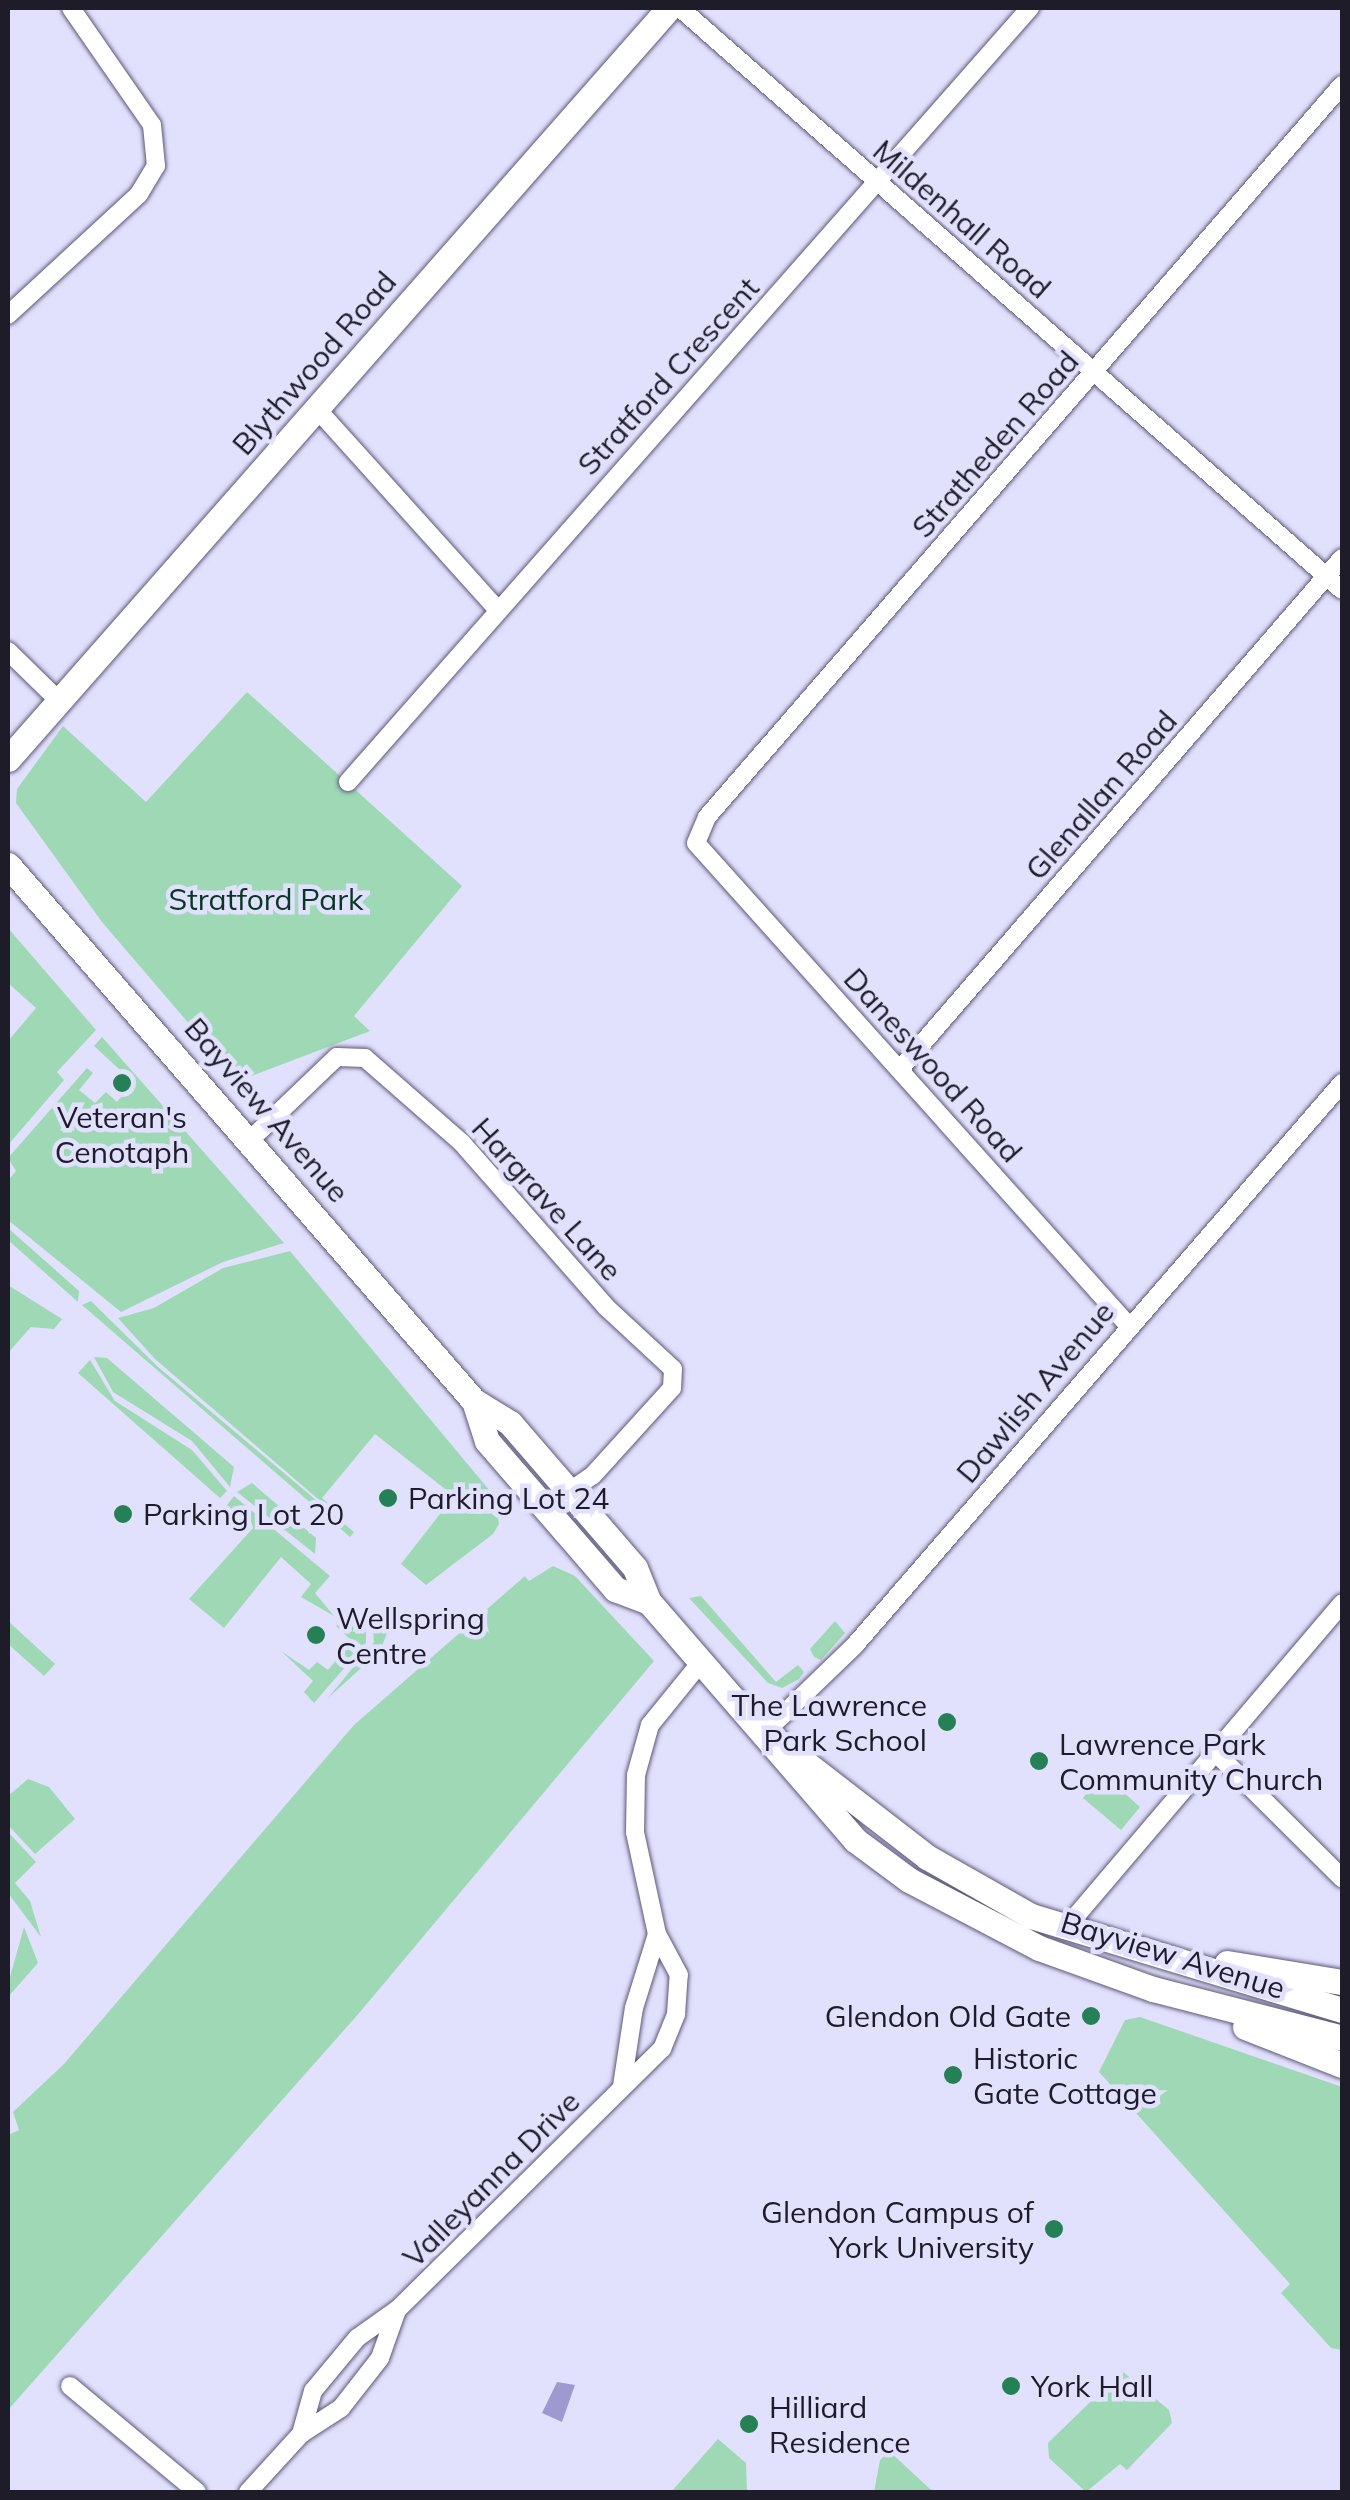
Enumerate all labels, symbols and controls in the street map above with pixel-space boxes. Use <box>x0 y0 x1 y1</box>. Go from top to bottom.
street label: Mildenhall Road <box>866 132 1058 306</box>
street label: Blythwood Road <box>225 264 403 462</box>
street label: Stratford Crescent <box>570 270 766 482</box>
street label: Stratheden Road <box>904 343 1086 545</box>
street label: Glenallan Road <box>1018 703 1184 887</box>
park label: Stratford Park <box>169 881 363 917</box>
street label: Daneswood Road <box>837 961 1029 1169</box>
street label: Bayview Avenue <box>177 1011 357 1209</box>
marker: Veteran's Cenotaph <box>111 1072 133 1094</box>
place label: Veteran's Cenotaph <box>55 1099 189 1170</box>
street label: Hargrave Lane <box>465 1110 629 1288</box>
street label: Dawlish Avenue <box>949 1294 1121 1490</box>
place label: Parking Lot 24 <box>408 1480 609 1516</box>
marker: Parking Lot 24 <box>377 1487 399 1509</box>
place label: Parking Lot 20 <box>143 1496 344 1532</box>
marker: Parking Lot 20 <box>112 1503 134 1525</box>
place label: Wellspring Centre <box>336 1600 485 1670</box>
marker: Wellspring Centre <box>305 1624 327 1646</box>
place label: The Lawrence Park School <box>731 1687 927 1758</box>
marker: The Lawrence Park School <box>936 1711 958 1733</box>
place label: Lawrence Park Community Church <box>1059 1726 1323 1796</box>
marker: Lawrence Park Community Church <box>1028 1750 1050 1772</box>
street label: Bayview Avenue <box>1057 1904 1289 2006</box>
place label: Glendon Old Gate <box>825 1998 1071 2034</box>
marker: Glendon Old Gate <box>1080 2005 1102 2027</box>
place label: Historic Gate Cottage <box>973 2040 1157 2110</box>
marker: Historic Gate Cottage <box>942 2064 964 2086</box>
street label: Valleyanna Drive <box>395 2083 587 2275</box>
place label: Glendon Campus of York University <box>761 2194 1034 2264</box>
marker: Glendon Campus of York University <box>1043 2218 1065 2240</box>
place label: York Hall <box>1031 2368 1153 2404</box>
marker: York Hall <box>1000 2375 1022 2397</box>
place label: Hilliard Residence <box>769 2389 911 2460</box>
marker: Hilliard Residence <box>738 2413 760 2435</box>

